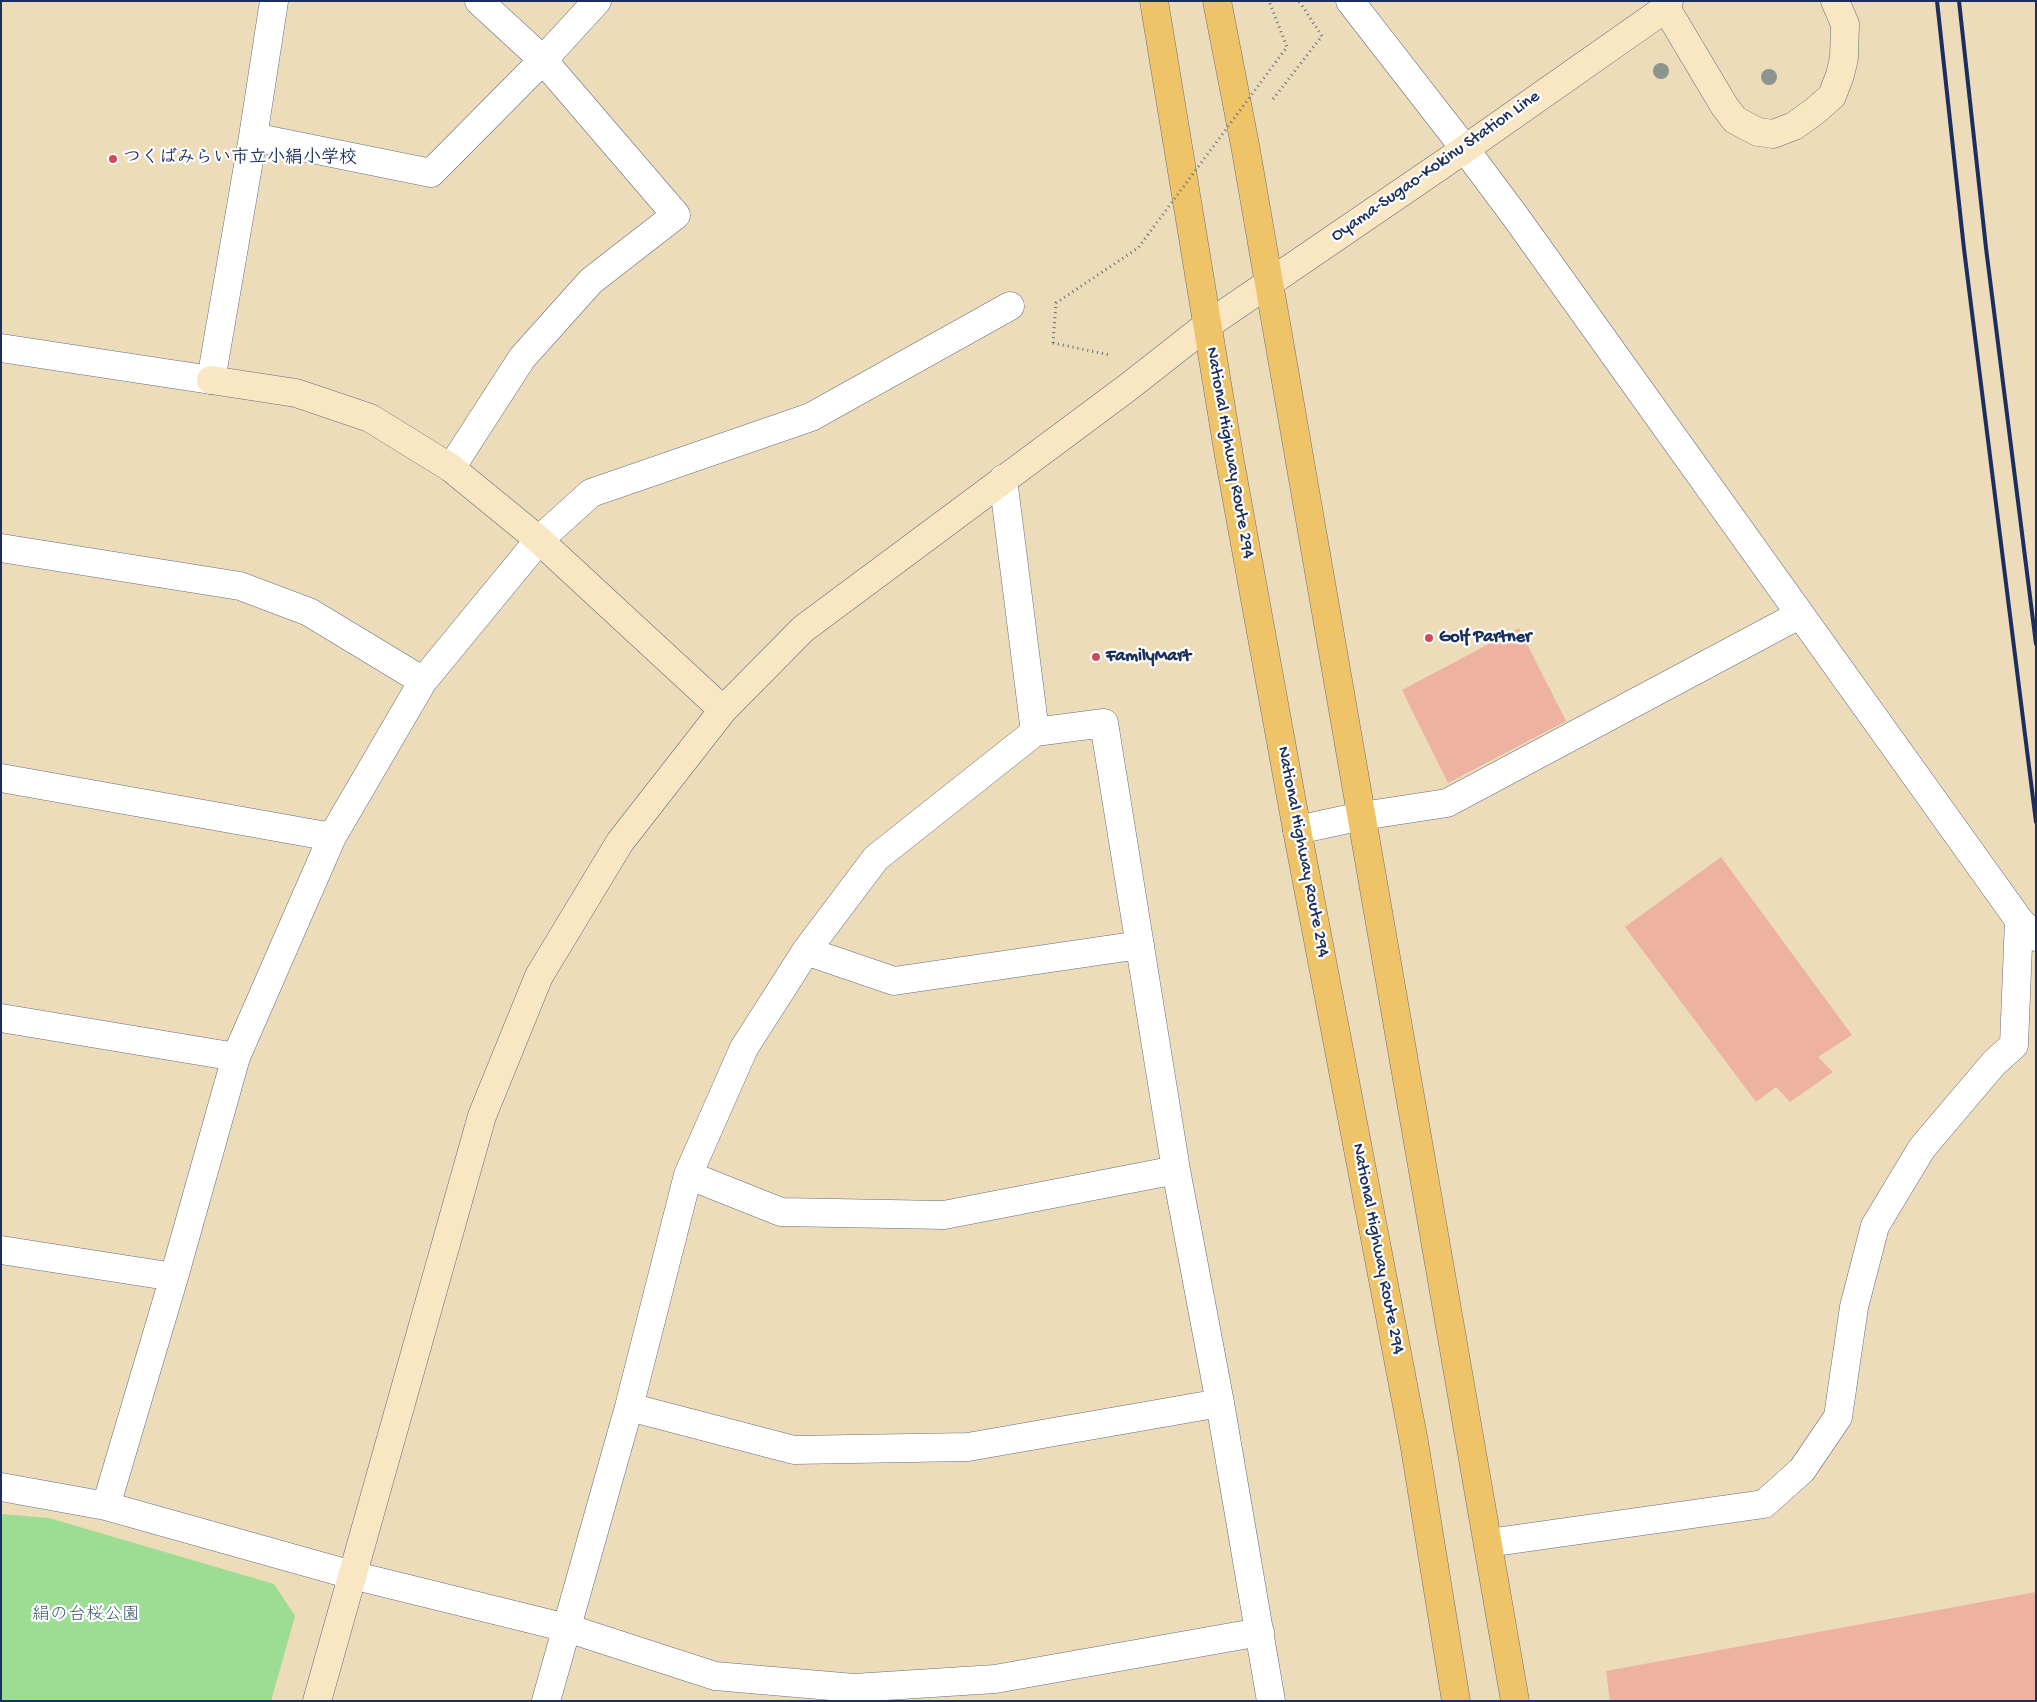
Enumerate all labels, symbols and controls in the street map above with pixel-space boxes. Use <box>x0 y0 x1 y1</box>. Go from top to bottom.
street label: Oyama-Sugao-Kokinu Station Line <box>1327 86 1545 248</box>
place label: つくばみらい市立小絹小学校 <box>123 148 357 170</box>
marker: つくばみらい市立小絹小学校 <box>107 153 119 165</box>
street label: National Highway Route 294 <box>1200 345 1258 561</box>
place label: Golf Partner <box>1439 627 1531 649</box>
marker: Golf Partner <box>1423 632 1435 644</box>
place label: FamilyMart <box>1106 646 1191 668</box>
marker: FamilyMart <box>1090 651 1102 663</box>
street label: National Highway Route 294 <box>1271 745 1333 959</box>
street label: National Highway Route 294 <box>1346 1142 1408 1356</box>
park label: 絹の台桜公園 <box>32 1605 140 1627</box>

